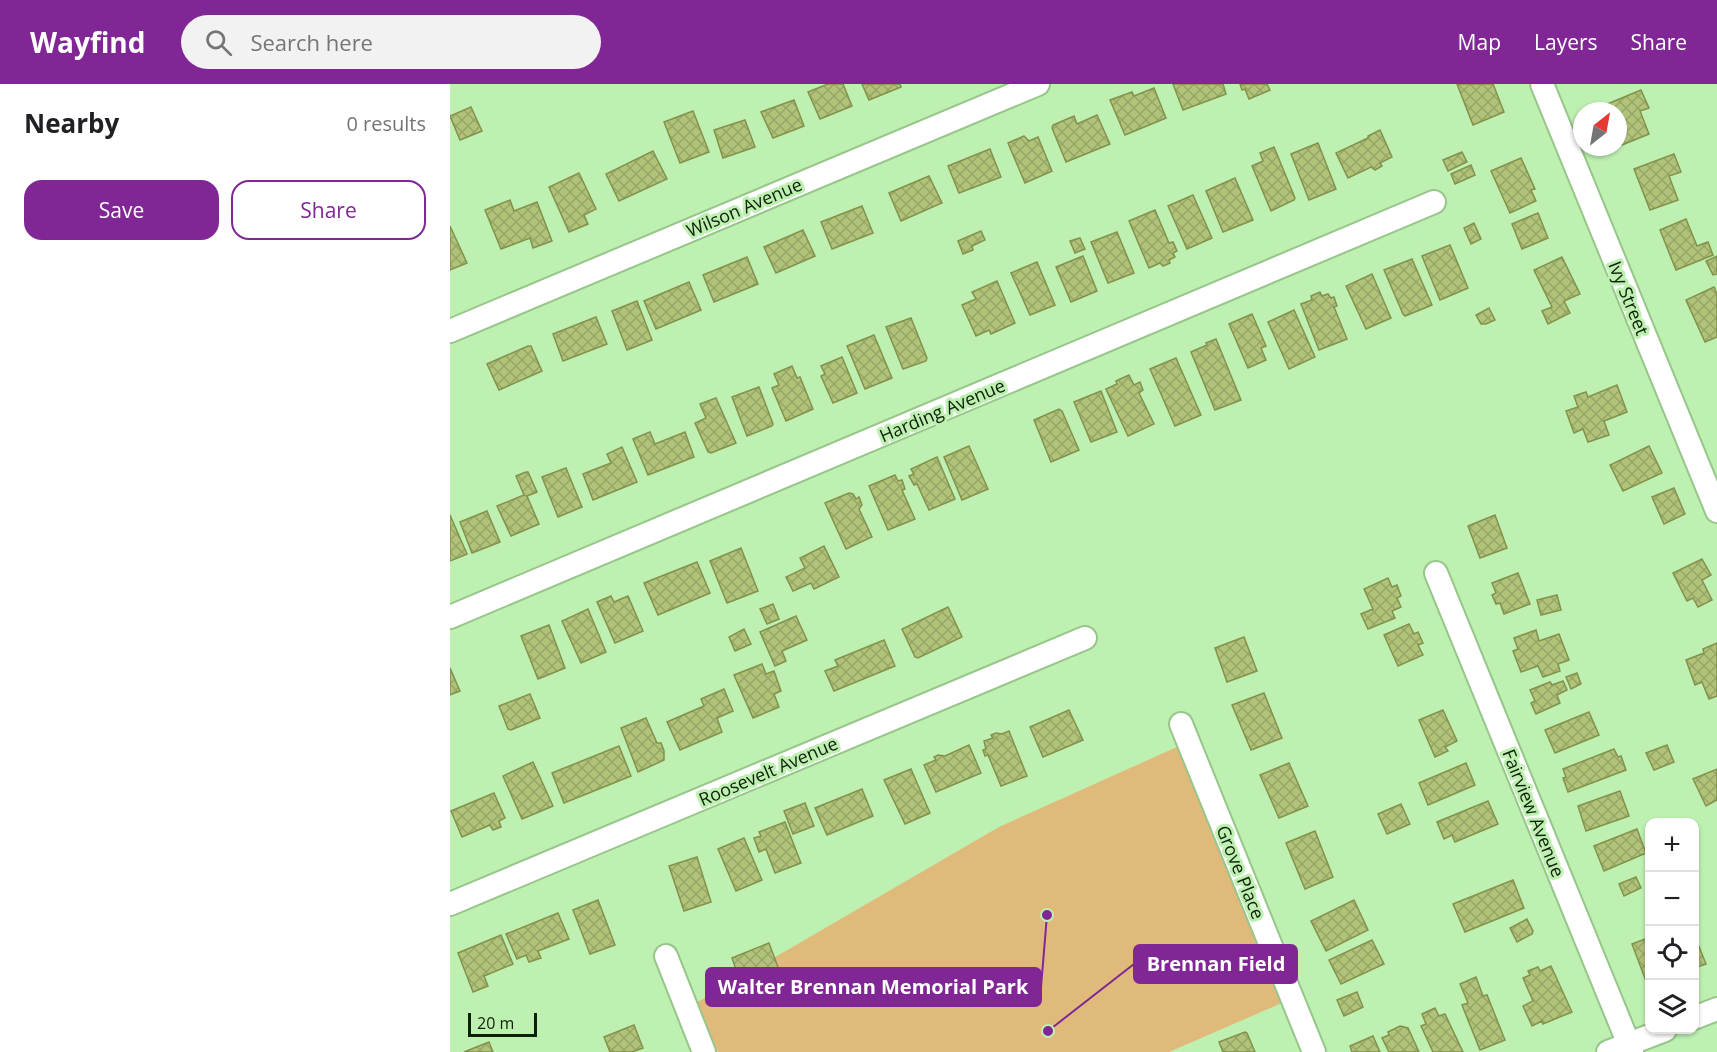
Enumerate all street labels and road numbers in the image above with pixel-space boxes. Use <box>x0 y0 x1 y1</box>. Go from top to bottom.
street label: Wilson Avenue <box>682 172 806 242</box>
street label: Ivy Street <box>1603 257 1655 339</box>
street label: Harding Avenue <box>875 373 1009 447</box>
street label: Roosevelt Avenue <box>695 731 841 811</box>
street label: Fairview Avenue <box>1497 745 1571 881</box>
street label: Grove Place <box>1211 822 1271 922</box>

